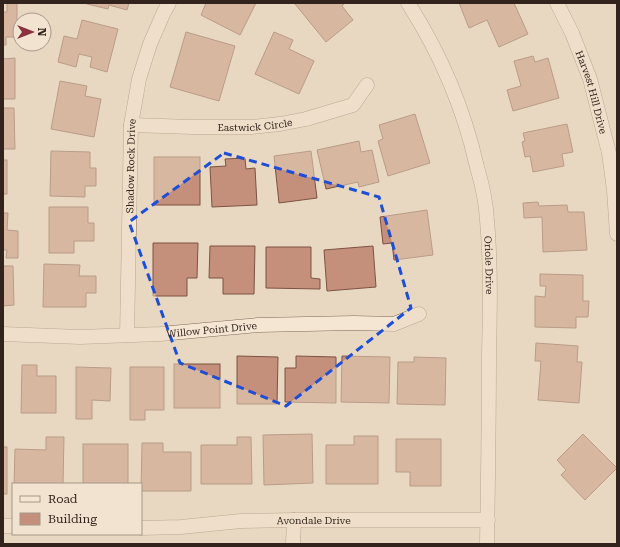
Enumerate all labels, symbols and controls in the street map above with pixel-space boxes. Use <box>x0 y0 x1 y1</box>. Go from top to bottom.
north arrow <box>12 12 52 52</box>
text: N <box>35 28 48 37</box>
street label: Harvest Hill Drive <box>573 49 609 136</box>
street label: Shadow Rock Drive <box>124 117 138 214</box>
street label: Eastwick Circle <box>217 117 294 133</box>
street label: Oriole Drive <box>482 235 495 295</box>
street label: Willow Point Drive <box>166 320 258 339</box>
legend <box>12 483 142 535</box>
text: Road <box>48 492 78 506</box>
text: Building <box>48 512 97 526</box>
street label: Avondale Drive <box>277 515 351 526</box>

